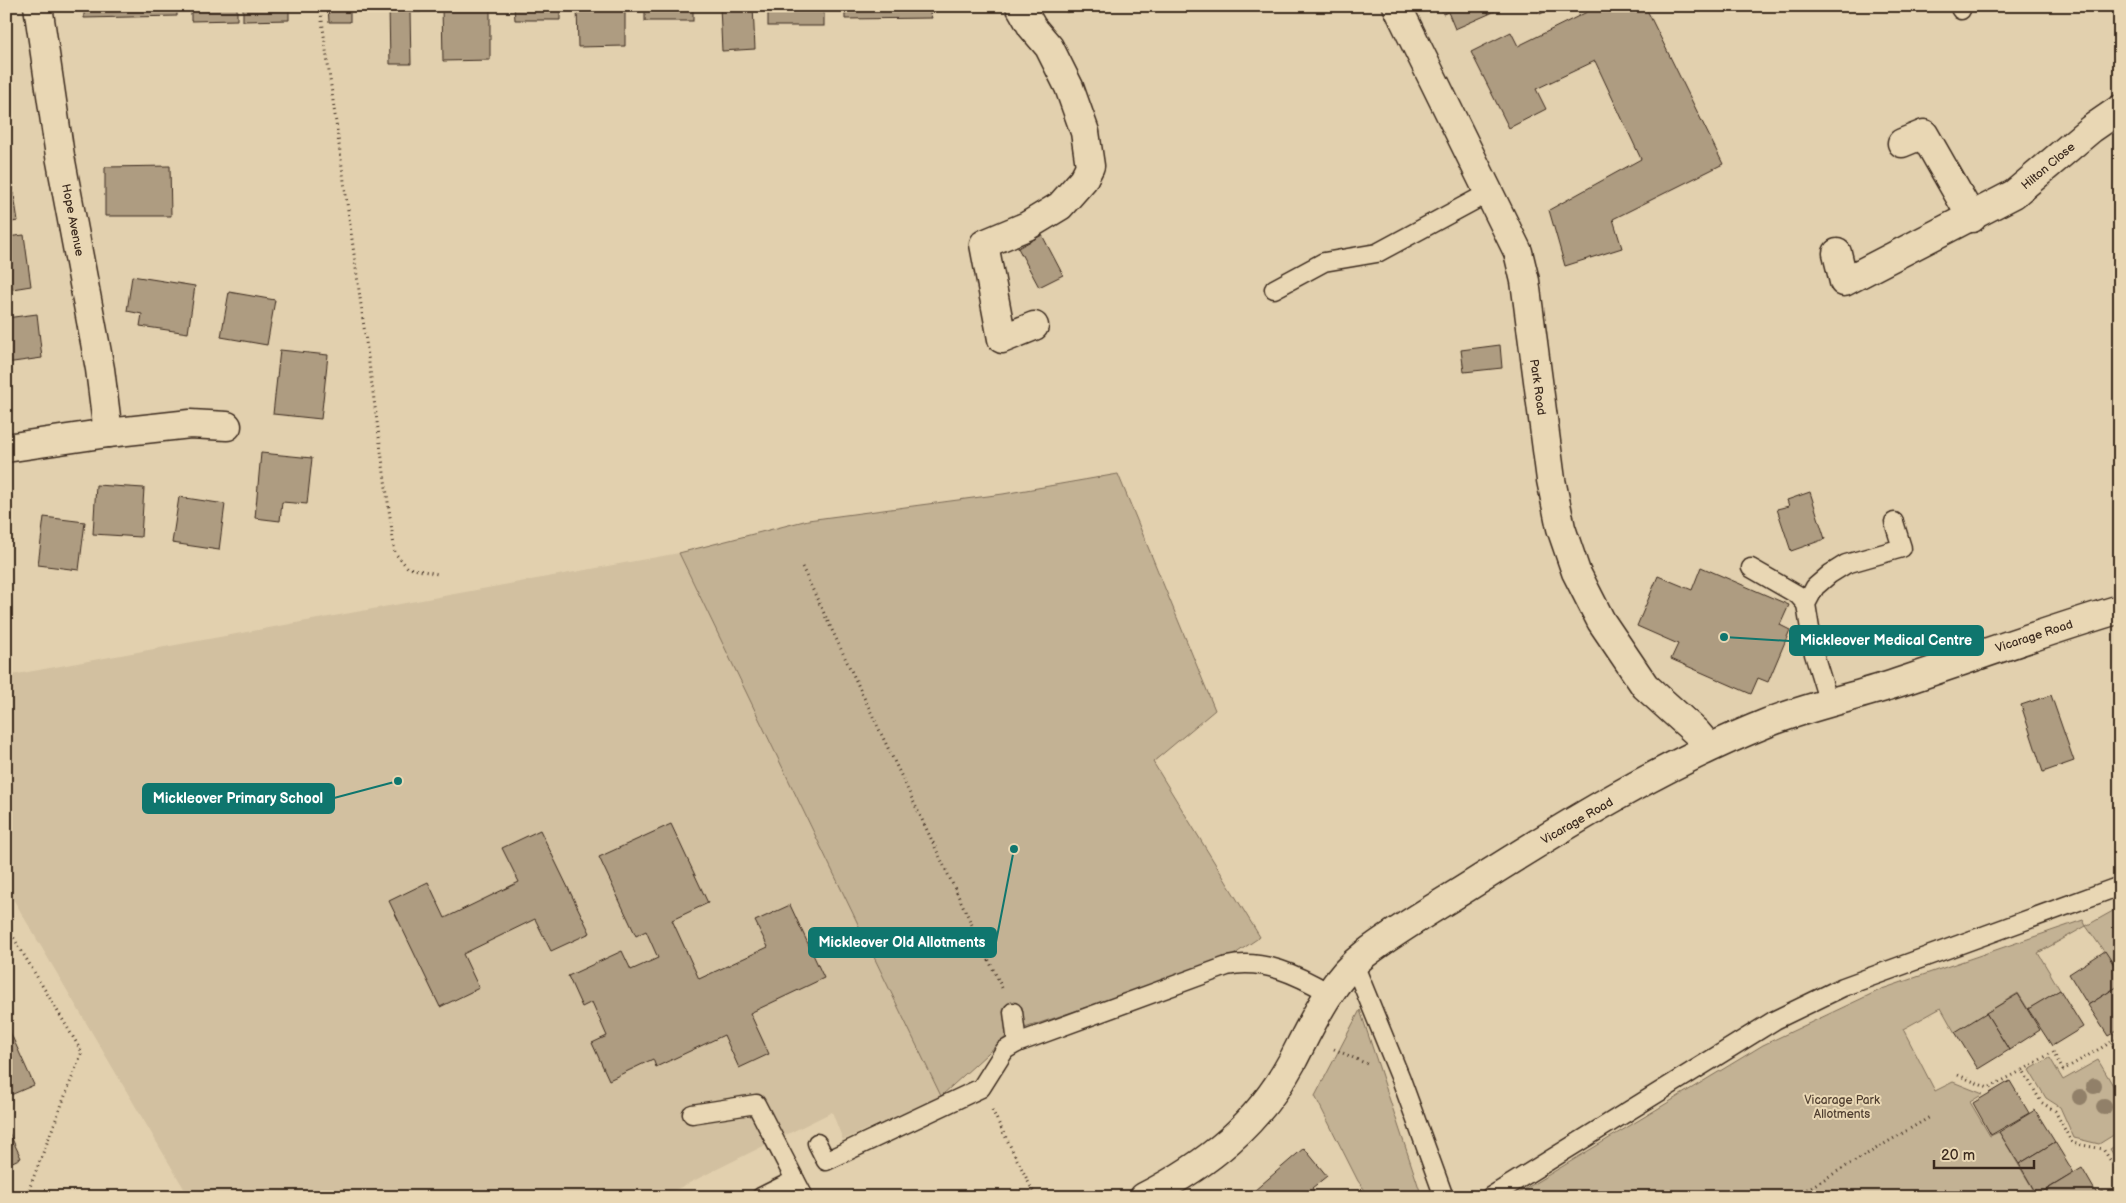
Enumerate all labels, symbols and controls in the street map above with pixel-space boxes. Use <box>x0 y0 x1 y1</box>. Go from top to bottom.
street label: Hilton Close <box>2018 140 2078 193</box>
street label: Hope Avenue <box>58 183 87 257</box>
street label: Park Road <box>1526 358 1549 416</box>
street label: Vicarage Road <box>1994 617 2075 656</box>
callout: Mickleover Medical Centre <box>1790 626 1983 655</box>
text: Mickleover Medical Centre <box>1800 632 1972 649</box>
callout: Mickleover Primary School <box>143 784 334 813</box>
text: Mickleover Primary School <box>153 790 323 807</box>
street label: Vicarage Road <box>1539 795 1616 848</box>
callout: Mickleover Old Allotments <box>809 928 996 957</box>
text: Mickleover Old Allotments <box>819 934 986 951</box>
park label: Vicarage Park Allotments <box>1804 1093 1880 1122</box>
scale bar <box>1934 1138 2034 1170</box>
text: 20 m <box>1941 1146 1975 1165</box>

